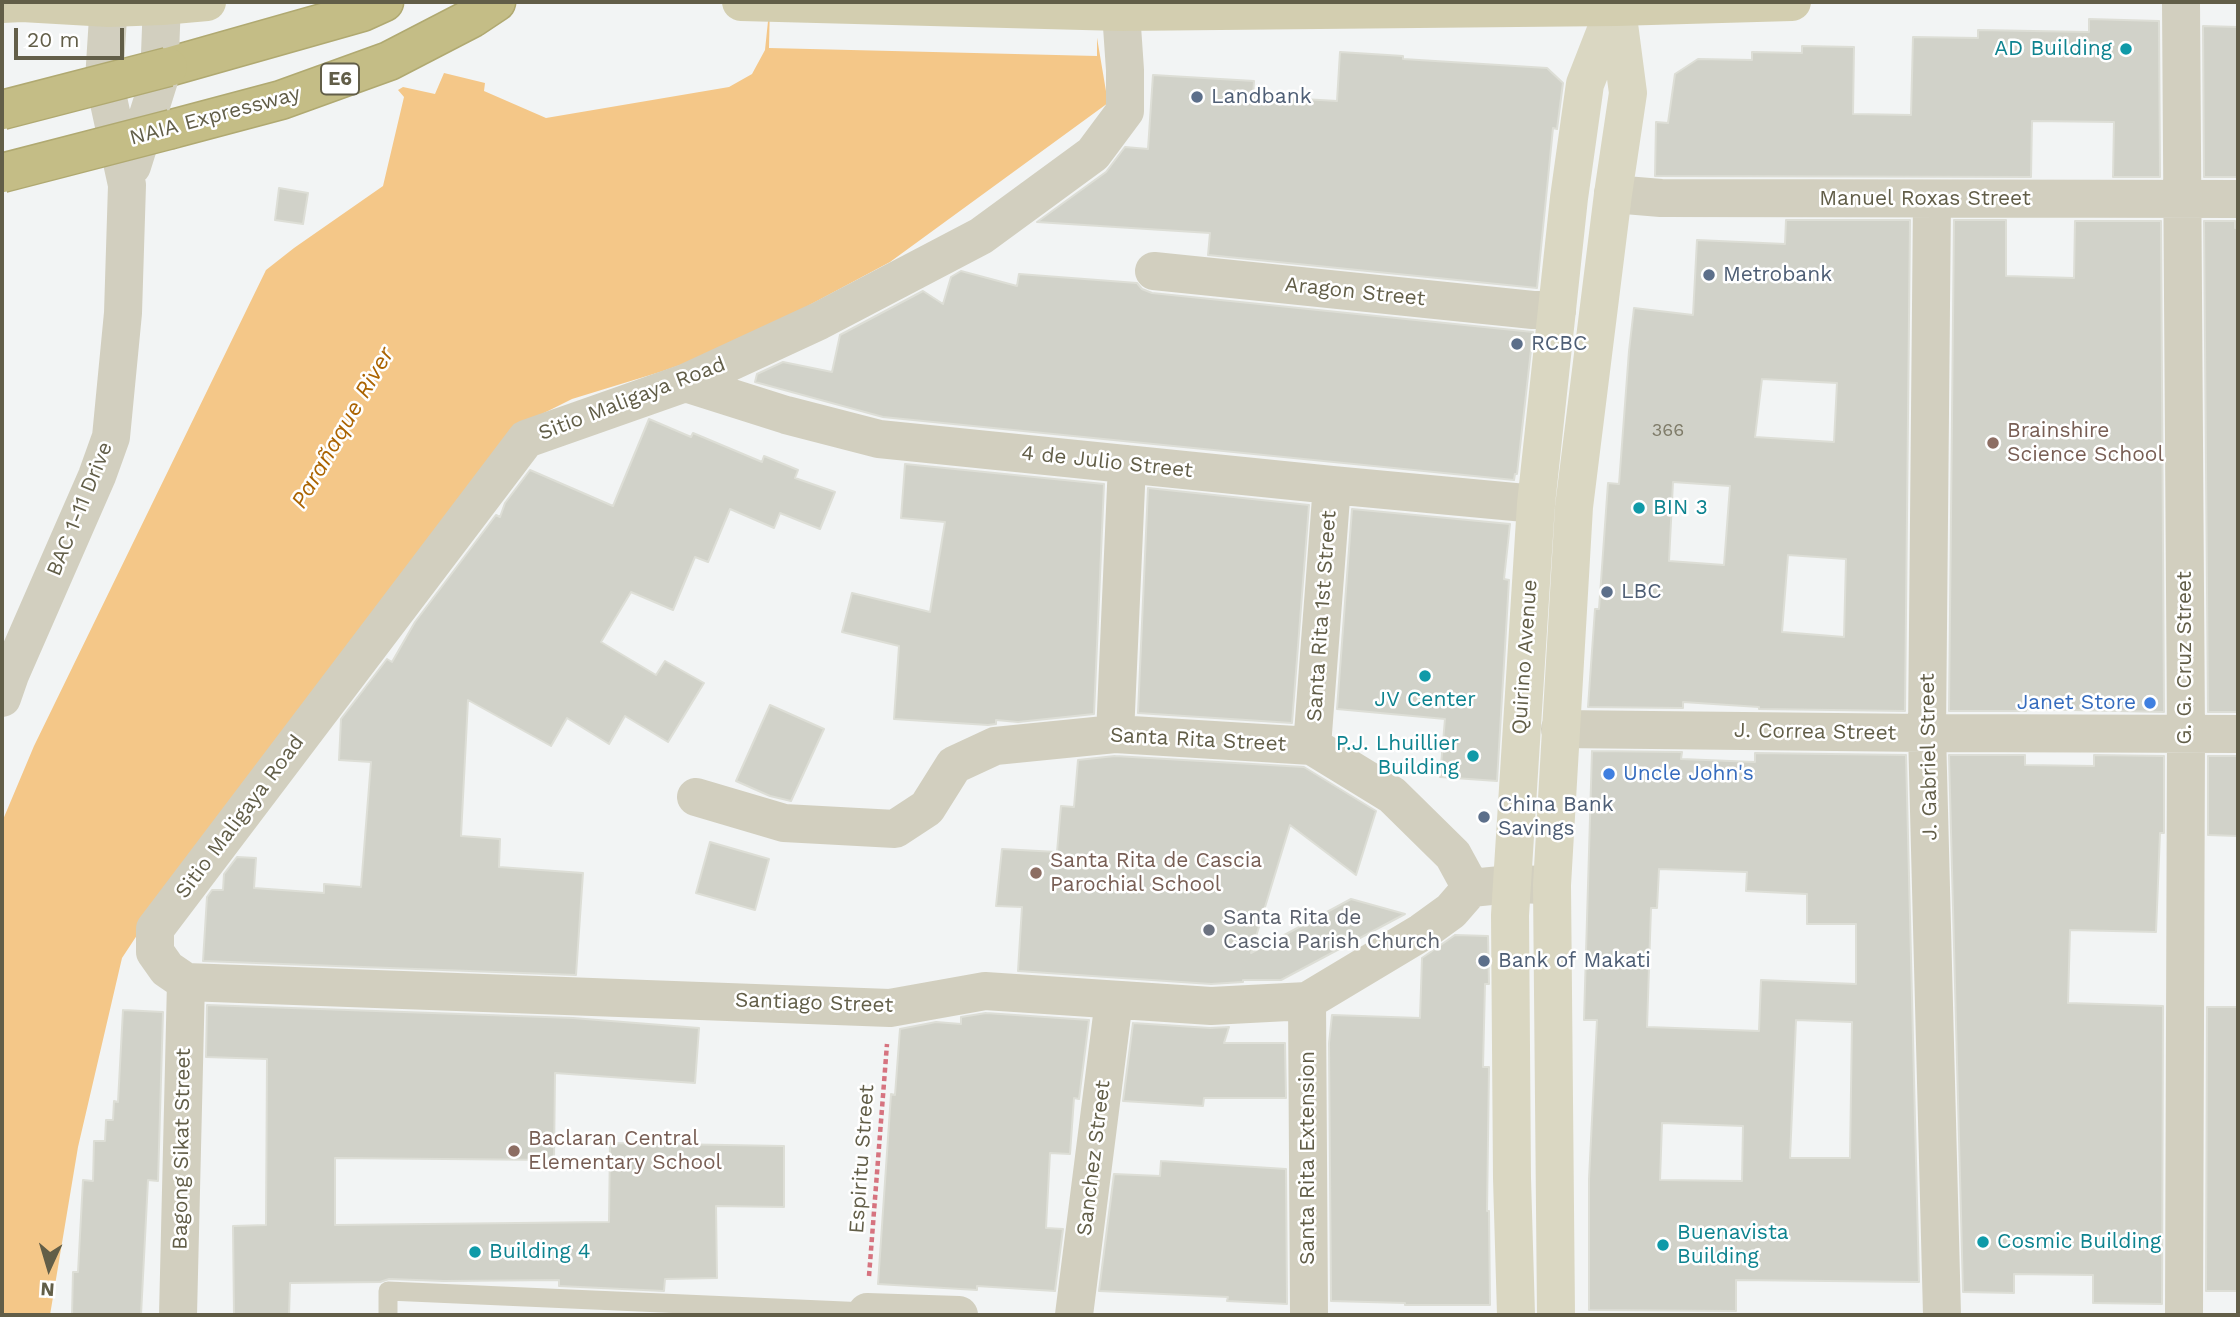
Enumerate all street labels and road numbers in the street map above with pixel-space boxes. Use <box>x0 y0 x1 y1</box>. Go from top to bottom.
road number: E6 <box>321 64 359 94</box>
street label: NAIA Expressway <box>127 81 303 151</box>
street label: Manuel Roxas Street <box>1819 186 2031 212</box>
street label: Aragon Street <box>1283 272 1427 312</box>
street label: Sitio Maligaya Road <box>535 352 729 446</box>
street label: BAC 1-11 Drive <box>42 438 118 580</box>
street label: 4 de Julio Street <box>1020 440 1194 484</box>
street label: Santa Rita 1st Street <box>1302 510 1342 722</box>
street label: G. G. Cruz Street <box>2172 571 2198 745</box>
street label: Quirino Avenue <box>1507 579 1543 735</box>
street label: J. Gabriel Street <box>1915 673 1943 841</box>
street label: J. Correa Street <box>1734 718 1896 746</box>
street label: Santa Rita Street <box>1109 723 1287 757</box>
street label: Sitio Maligaya Road <box>170 730 310 904</box>
street label: Santiago Street <box>734 988 894 1018</box>
street label: Bagong Sikat Street <box>168 1048 196 1250</box>
street label: Santa Rita Extension <box>1295 1051 1321 1265</box>
street label: Sanchez Street <box>1072 1079 1116 1237</box>
street label: Espiritu Street <box>844 1084 880 1234</box>

